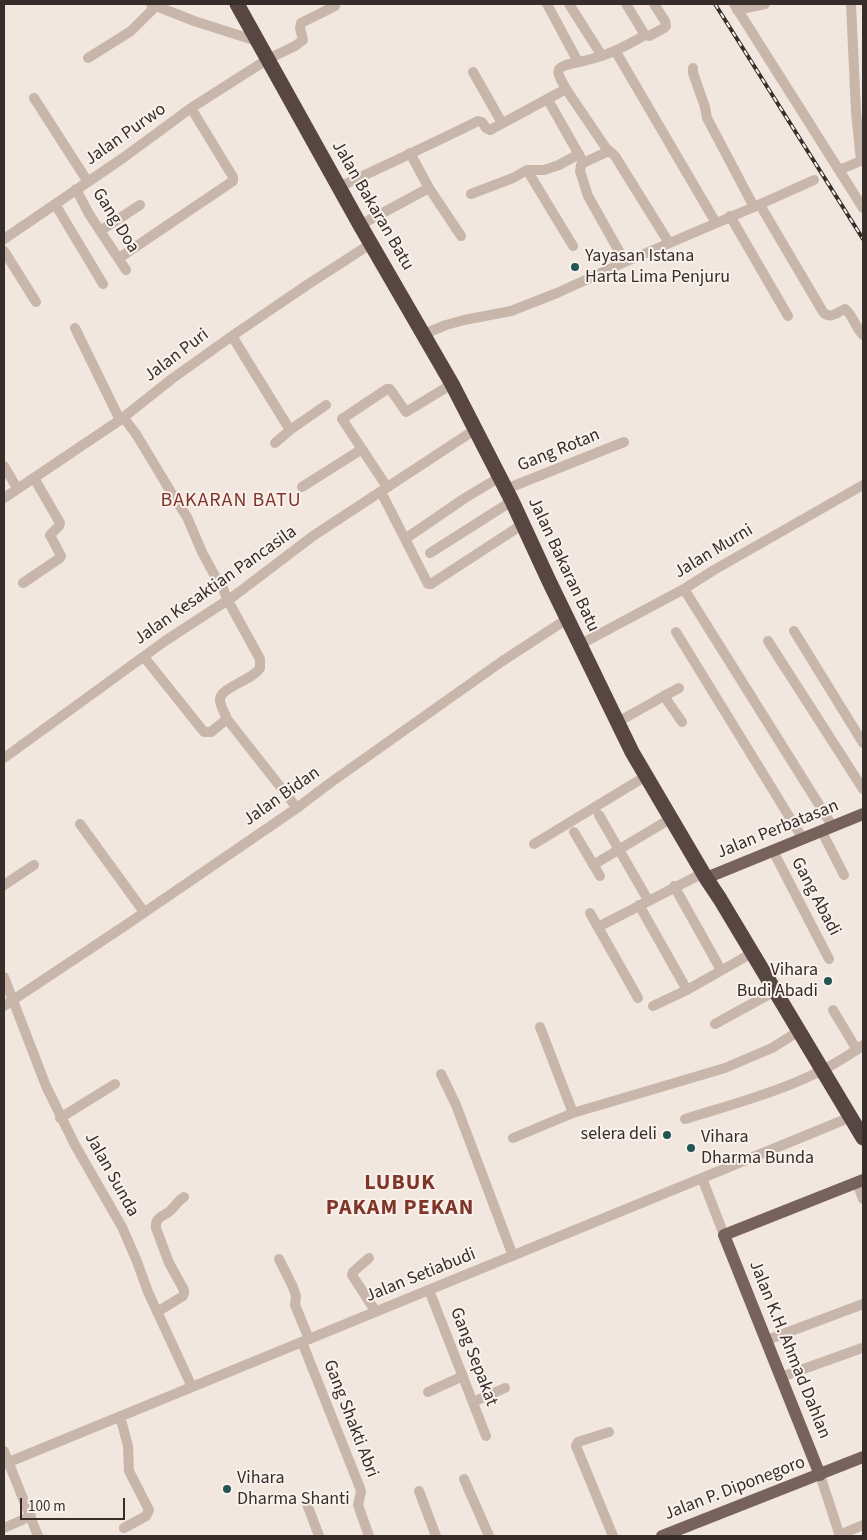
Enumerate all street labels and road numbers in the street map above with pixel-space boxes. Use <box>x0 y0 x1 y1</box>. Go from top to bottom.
street label: Jalan Purwo <box>81 99 171 171</box>
street label: Jalan Bakaran Batu <box>326 137 418 275</box>
street label: Gang Doa <box>87 185 143 257</box>
street label: Jalan Puri <box>140 325 214 387</box>
street label: Gang Rotan <box>515 425 603 477</box>
street label: Jalan Bakaran Batu <box>522 494 604 636</box>
street label: Jalan Murni <box>671 520 757 584</box>
street label: Jalan Kesaktian Pancasila <box>131 522 301 650</box>
street label: Jalan Bidan <box>239 763 325 831</box>
street label: Jalan Perbatasan <box>714 796 842 864</box>
street label: Gang Abadi <box>785 854 845 940</box>
street label: Jalan Sunda <box>79 1129 143 1221</box>
street label: Jalan Setiabudi <box>363 1244 479 1308</box>
street label: Jalan K.H. Ahmad Dahlan <box>743 1258 835 1442</box>
street label: Gang Sepakat <box>444 1305 502 1409</box>
street label: Gang Shakti Abri <box>318 1357 382 1481</box>
street label: Jalan P. Diponegoro <box>661 1452 809 1526</box>

